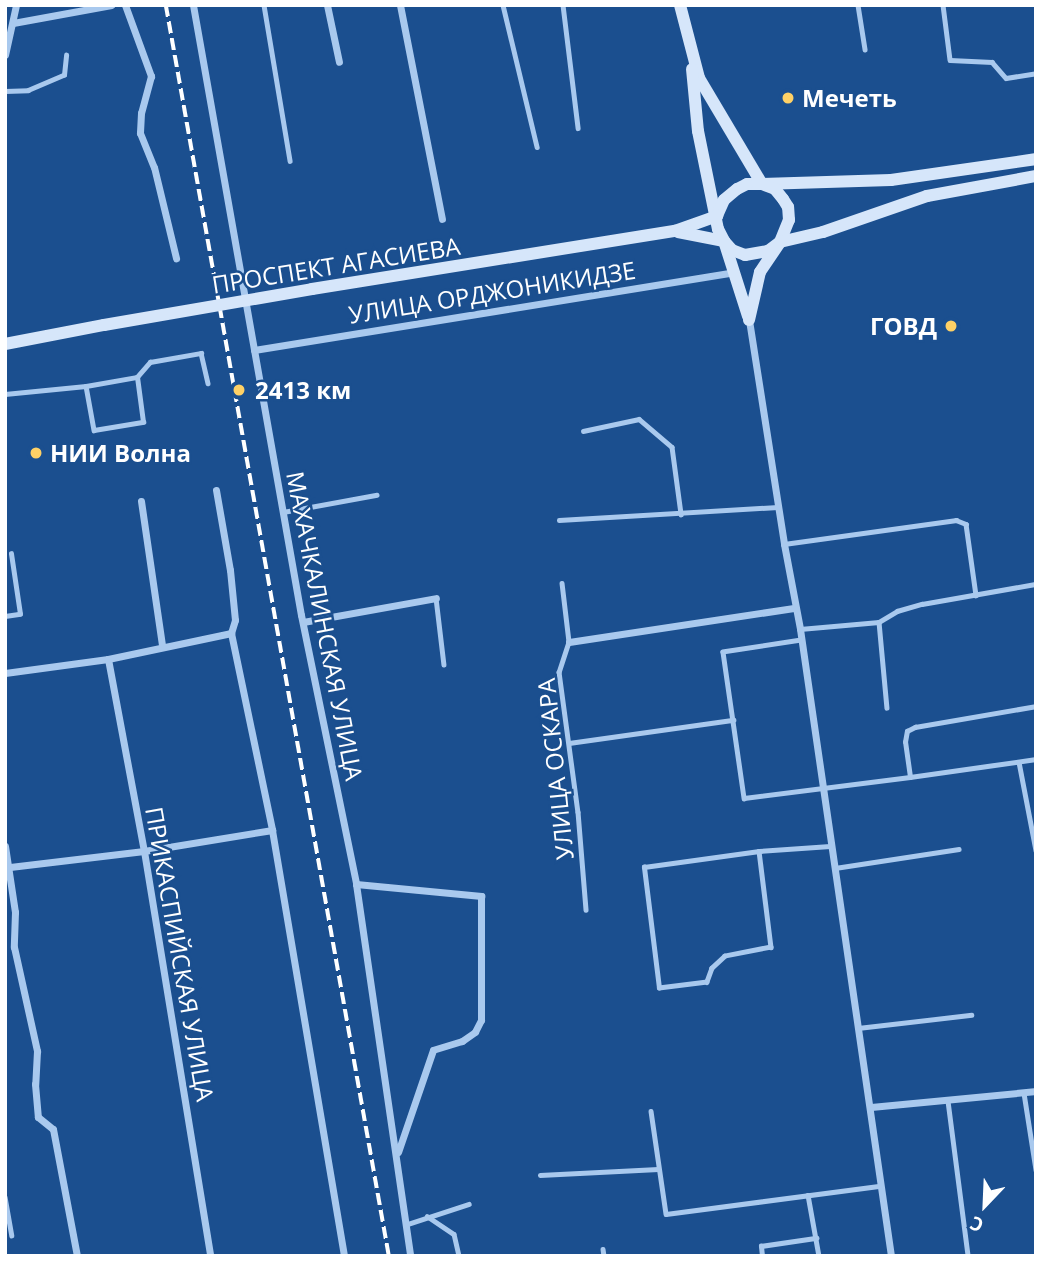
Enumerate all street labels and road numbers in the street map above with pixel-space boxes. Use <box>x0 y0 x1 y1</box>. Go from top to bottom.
street label: ПРОСПЕКТ АГАСИЕВА <box>210 231 462 299</box>
street label: УЛИЦА ОРДЖОНИКИДЗЕ <box>347 255 637 329</box>
street label: МАХАЧКАЛИНСКАЯ УЛИЦА <box>281 469 369 783</box>
street label: УЛИЦА ОСКАРА <box>531 677 579 861</box>
street label: ПРИКАСПИЙСКАЯ УЛИЦА <box>140 805 220 1103</box>

